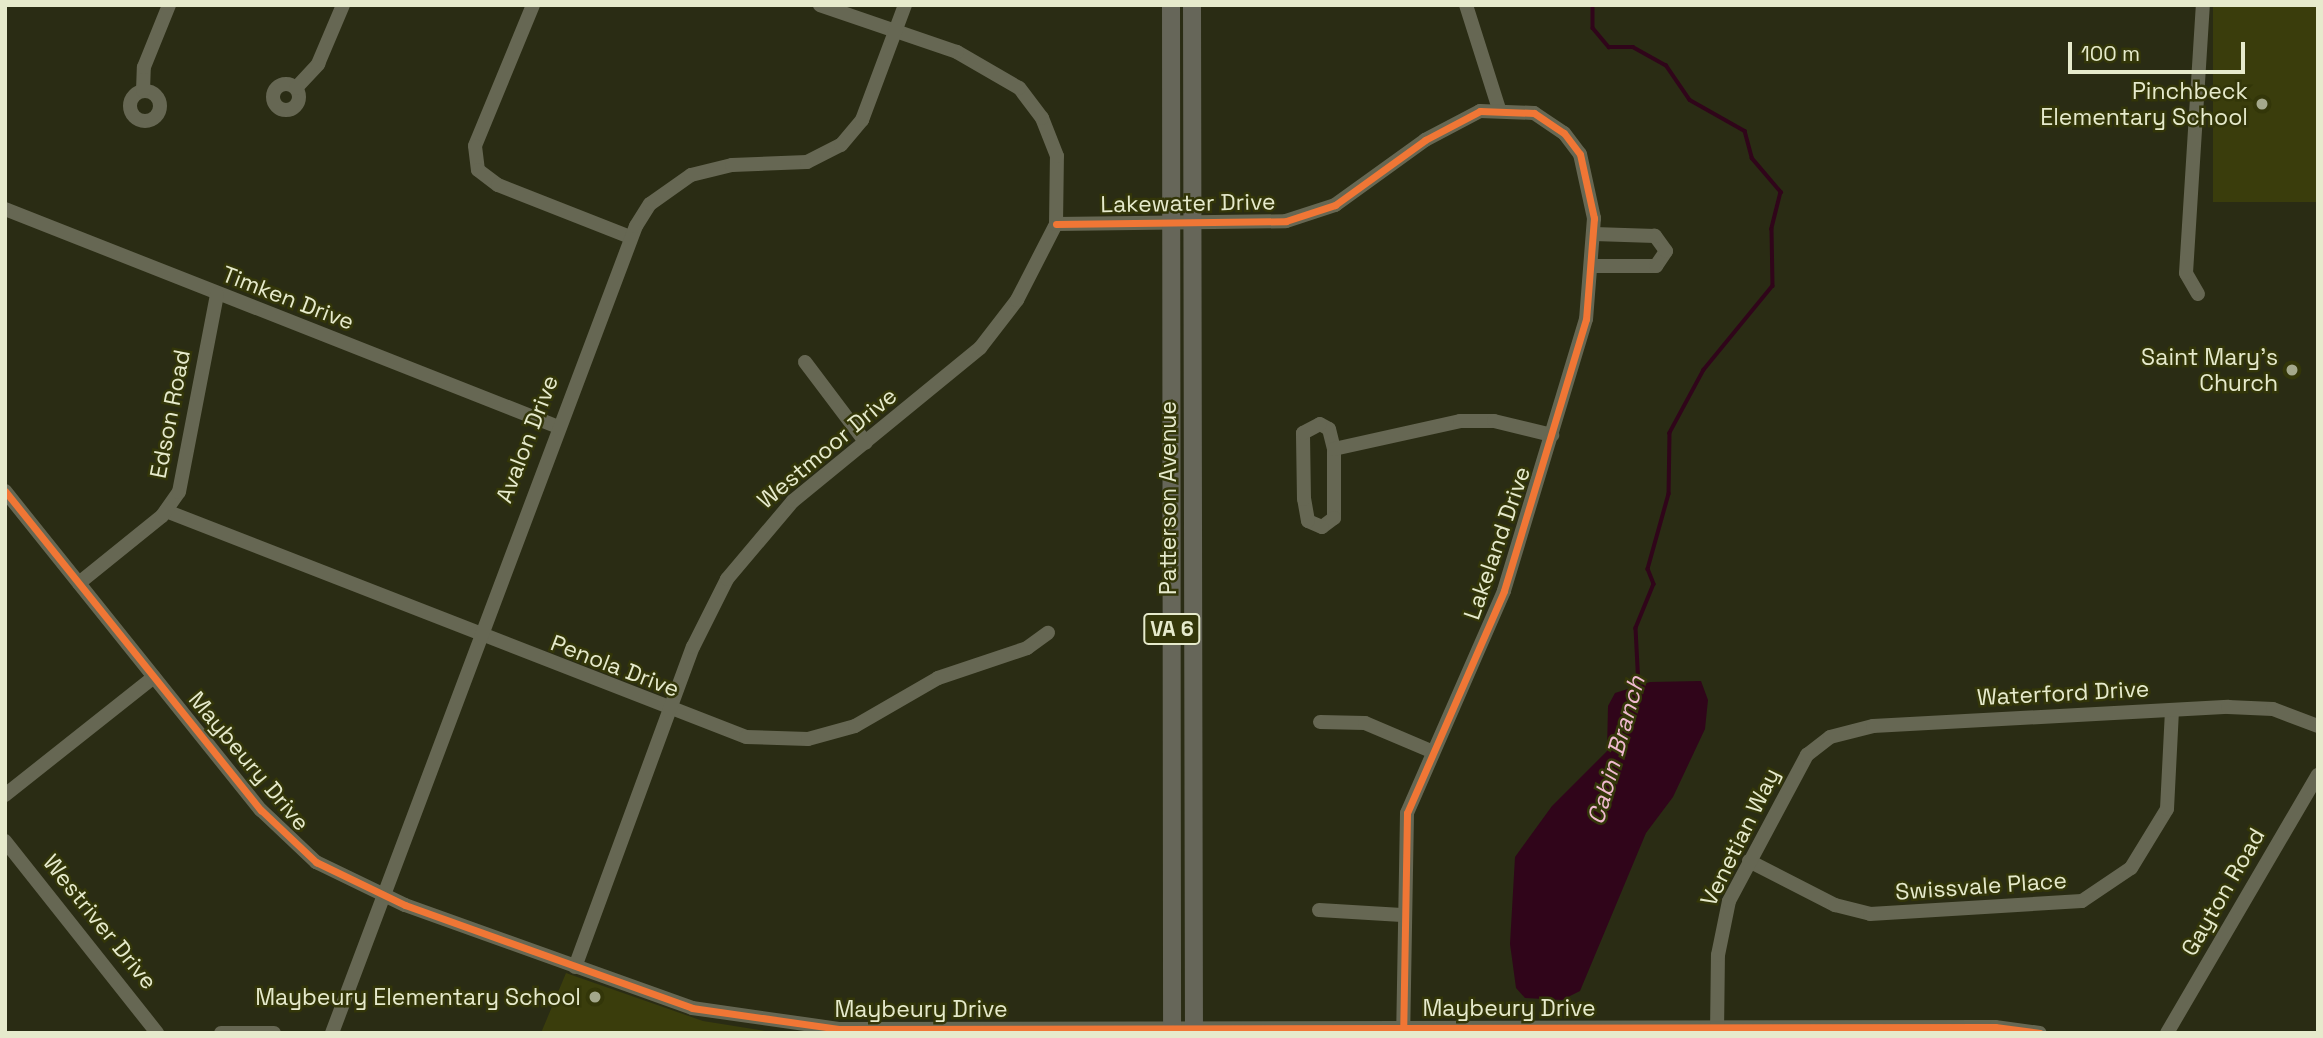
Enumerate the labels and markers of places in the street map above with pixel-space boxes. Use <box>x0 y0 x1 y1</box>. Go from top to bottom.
place label: Pinchbeck Elementary School <box>2040 77 2248 131</box>
marker: Pinchbeck Elementary School <box>2254 96 2270 112</box>
place label: Saint Mary's Church <box>2141 343 2278 397</box>
marker: Saint Mary's Church <box>2284 362 2300 378</box>
place label: Maybeury Elementary School <box>255 983 581 1011</box>
marker: Maybeury Elementary School <box>587 989 603 1005</box>

